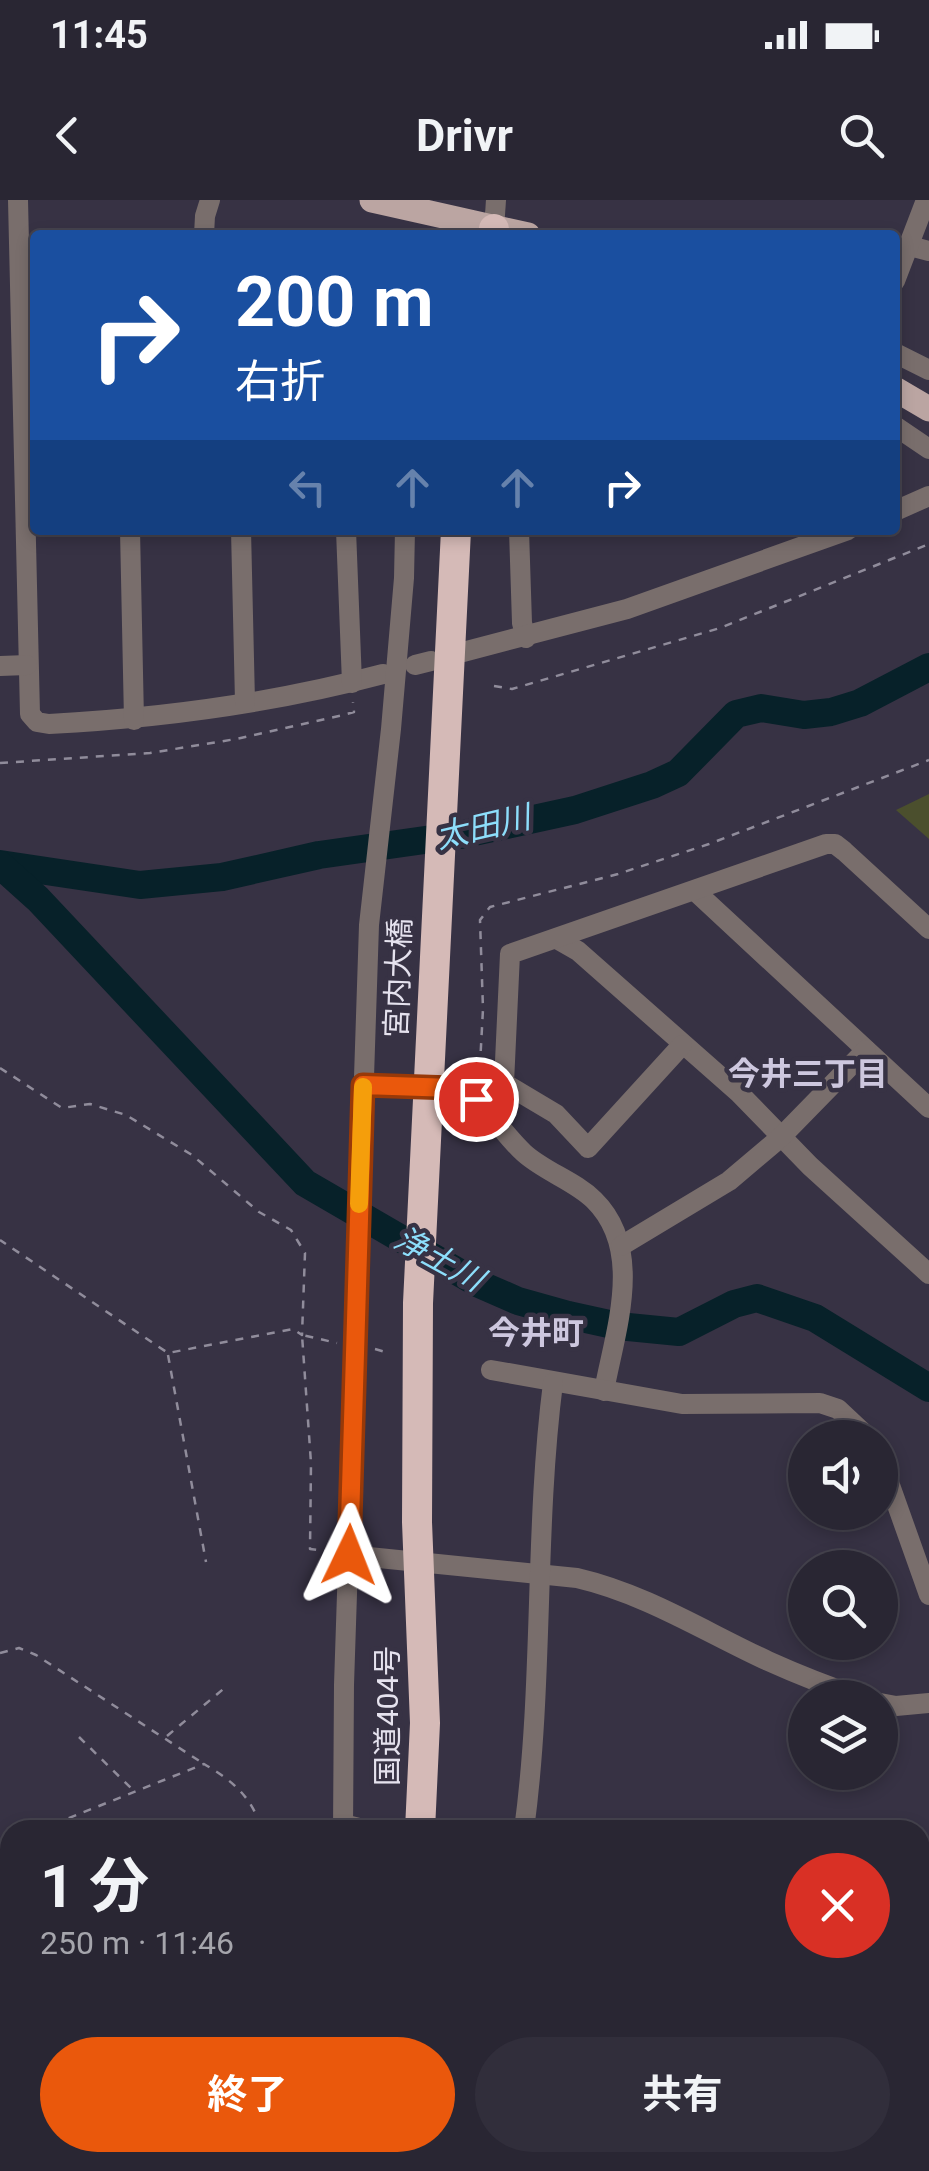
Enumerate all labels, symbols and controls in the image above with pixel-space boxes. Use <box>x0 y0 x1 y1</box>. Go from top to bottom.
text: 11:45 <box>50 13 148 57</box>
icon: back <box>40 108 95 163</box>
icon: search <box>834 108 889 163</box>
text: Drivr <box>416 109 513 162</box>
text: 200 m <box>235 261 434 343</box>
icon: right <box>70 270 200 400</box>
text: 右折 <box>235 355 325 408</box>
icon: left <box>280 460 335 515</box>
icon: ahead <box>385 460 440 515</box>
icon: ahead <box>490 460 545 515</box>
icon: right <box>595 460 650 515</box>
water label: 太田川 <box>432 797 537 856</box>
street label: 宮内大橋 <box>378 917 418 1039</box>
district label: 今井三丁目 <box>728 1055 888 1093</box>
pin <box>434 1057 519 1142</box>
icon: arrive <box>449 1072 504 1127</box>
water label: 浄土川 <box>388 1219 493 1300</box>
district label: 今井町 <box>488 1314 584 1352</box>
map controls <box>788 1420 898 1790</box>
button: sound <box>788 1420 898 1530</box>
position arrow <box>297 1503 401 1607</box>
button: search <box>788 1550 898 1660</box>
street label: 国道404号 <box>370 1646 405 1786</box>
button: layers <box>788 1680 898 1790</box>
text: 1 分 <box>40 1851 149 1922</box>
button: close <box>785 1853 890 1958</box>
text: 250 m · 11:46 <box>40 1924 234 1962</box>
button: 終了 <box>40 2037 455 2152</box>
button: 共有 <box>475 2037 890 2152</box>

